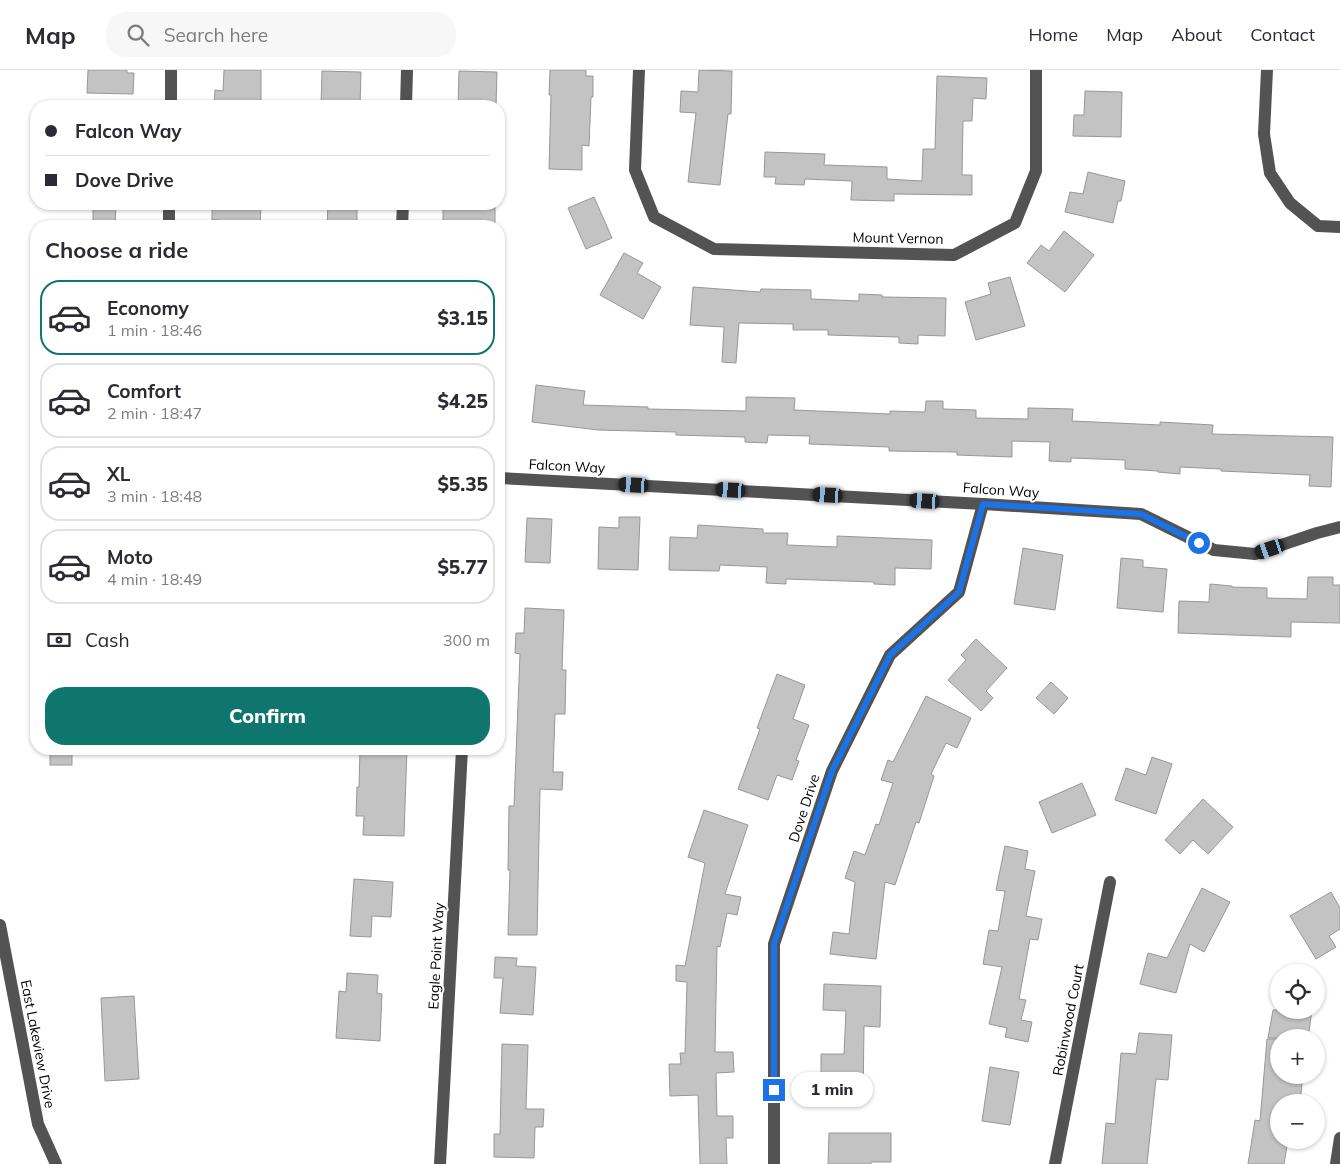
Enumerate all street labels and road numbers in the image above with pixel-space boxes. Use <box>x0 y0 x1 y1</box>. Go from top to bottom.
street label: Mount Vernon <box>852 228 944 248</box>
street label: Falcon Way <box>528 455 606 477</box>
street label: Falcon Way <box>962 478 1040 502</box>
street label: Dove Drive <box>785 772 823 844</box>
street label: Eagle Point Way <box>424 902 448 1010</box>
street label: Robinwood Court <box>1048 963 1088 1077</box>
street label: East Lakeview Drive <box>17 978 59 1110</box>

